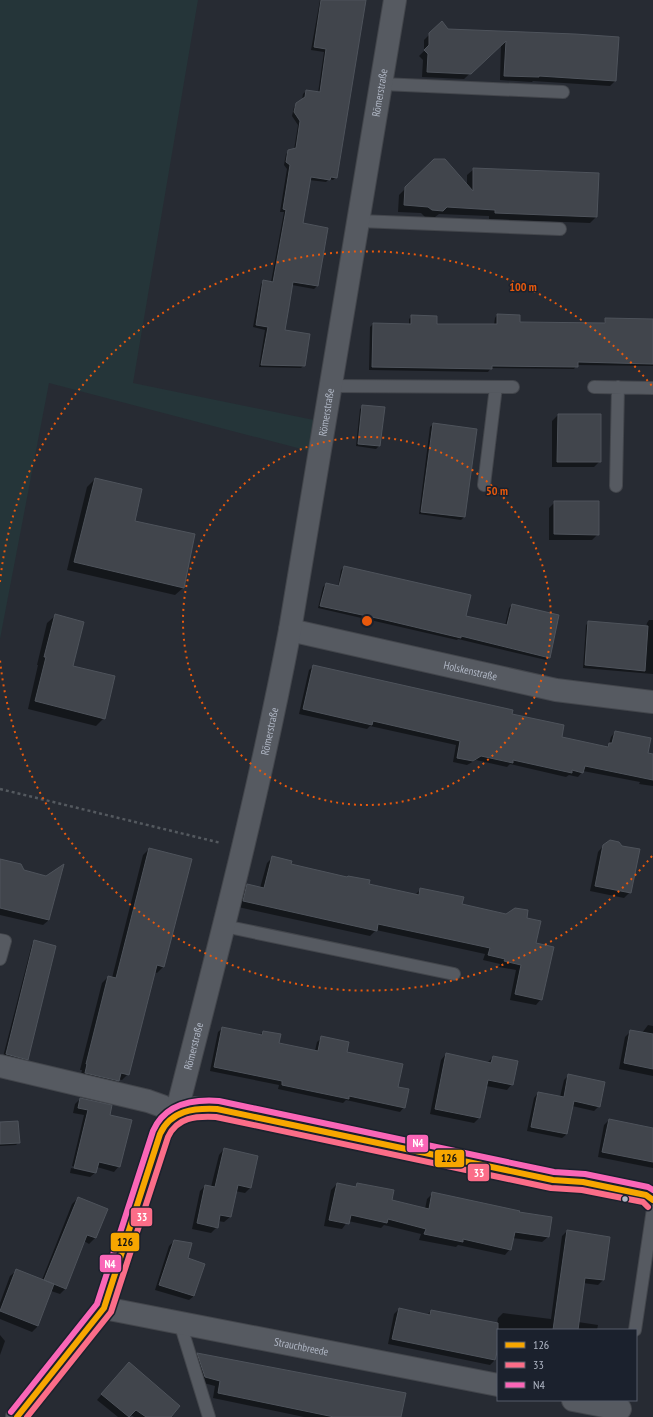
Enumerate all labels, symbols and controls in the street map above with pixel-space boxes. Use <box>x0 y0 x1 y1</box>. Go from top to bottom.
street label: Römerstraße <box>369 67 391 118</box>
text: 100 m <box>509 279 537 294</box>
street label: Römerstraße <box>315 387 337 437</box>
text: 50 m <box>486 483 508 498</box>
centre of rings <box>360 614 374 628</box>
street label: Holskenstraße <box>442 658 499 684</box>
street label: Römerstraße <box>257 706 281 756</box>
street label: Römerstraße <box>181 1020 206 1071</box>
line badge: N4 <box>406 1134 429 1153</box>
text: N4 <box>412 1136 424 1150</box>
line badge: 126 <box>434 1149 465 1168</box>
text: 126 <box>441 1151 457 1165</box>
line badge: 33 <box>467 1163 490 1182</box>
text: 33 <box>474 1166 484 1180</box>
unlabelled marker <box>620 1194 630 1204</box>
line badge: 33 <box>130 1207 153 1227</box>
text: 33 <box>137 1210 147 1224</box>
line badge: 126 <box>110 1232 140 1252</box>
text: 126 <box>117 1235 133 1249</box>
line badge: N4 <box>99 1254 122 1273</box>
text: N4 <box>104 1257 116 1271</box>
legend <box>497 1329 637 1401</box>
street label: Strauchbreede <box>273 1334 330 1359</box>
text: 126 <box>533 1337 549 1352</box>
text: 33 <box>533 1357 544 1372</box>
text: N4 <box>533 1377 545 1392</box>

